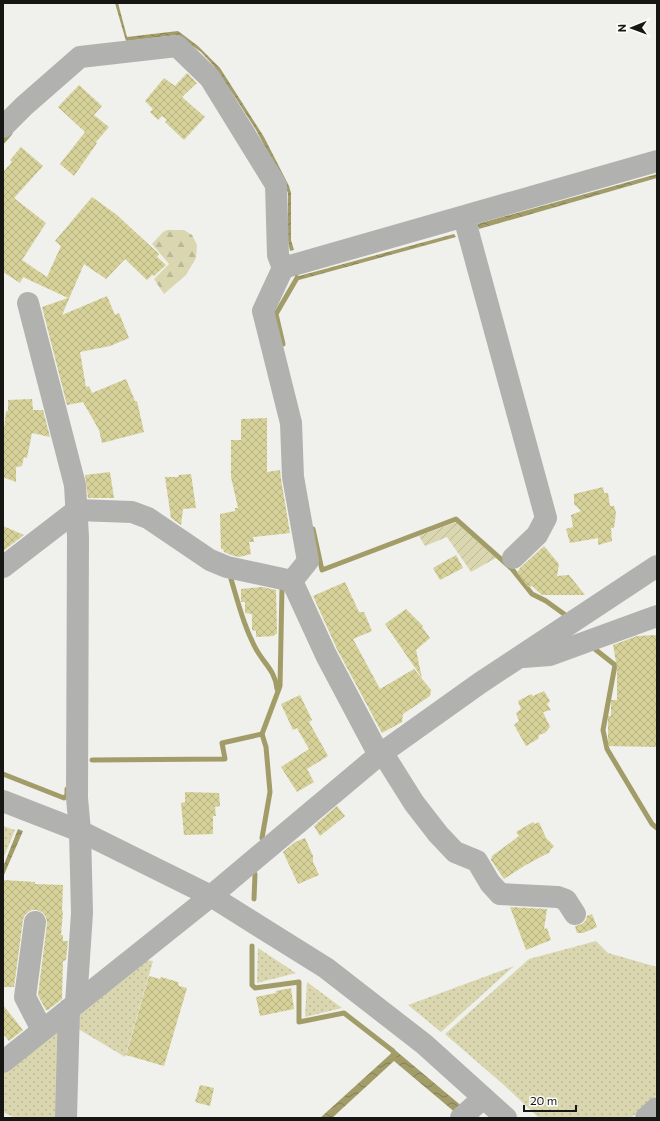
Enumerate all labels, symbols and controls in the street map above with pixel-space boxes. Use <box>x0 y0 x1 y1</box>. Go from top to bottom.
north arrow <box>612 8 652 48</box>
text: N <box>615 24 628 32</box>
scale bar <box>524 1087 576 1113</box>
text: 20 m <box>530 1093 557 1107</box>

